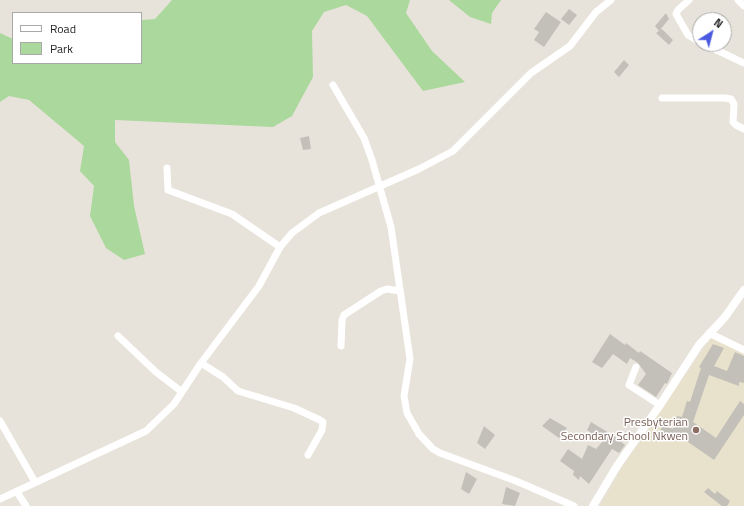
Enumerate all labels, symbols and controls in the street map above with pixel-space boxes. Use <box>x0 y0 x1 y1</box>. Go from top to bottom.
legend <box>12 12 142 64</box>
north arrow <box>692 12 732 52</box>
text: N <box>711 14 726 32</box>
text: Road <box>50 19 76 38</box>
text: Park <box>50 39 73 58</box>
place label: Presbyterian Secondary School Nkwen <box>561 416 688 444</box>
marker: Presbyterian Secondary School Nkwen <box>691 425 701 435</box>

